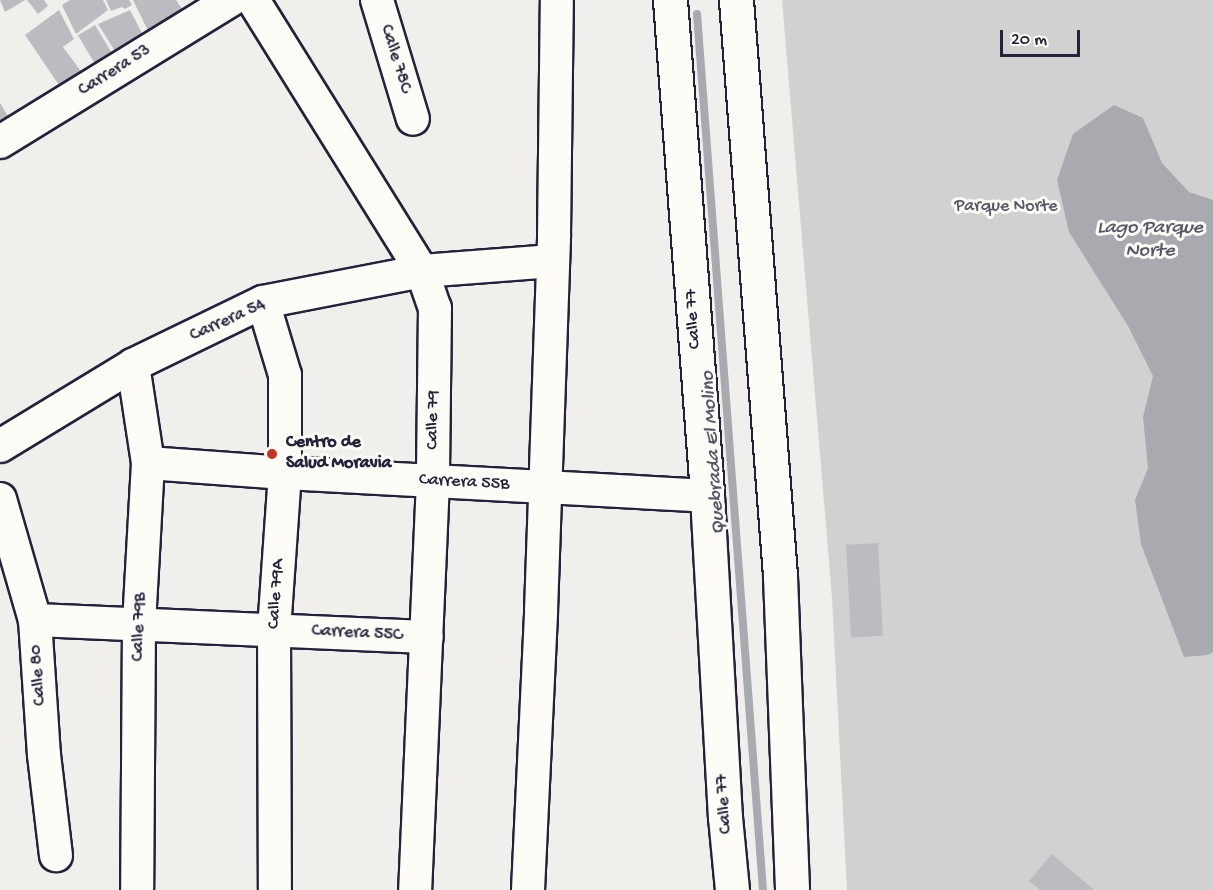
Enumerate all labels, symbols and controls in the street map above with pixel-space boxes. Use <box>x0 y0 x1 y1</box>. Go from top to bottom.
scale bar <box>1003 18 1082 56</box>
street label: Calle 78C <box>374 22 416 96</box>
text: 20 m <box>1011 30 1047 51</box>
street label: Carrera 53 <box>75 40 155 102</box>
park label: Parque Norte <box>954 196 1058 218</box>
water label: Lago Parque Norte <box>1097 217 1203 264</box>
street label: Calle 77 <box>681 288 707 350</box>
street label: Carrera 54 <box>187 295 269 347</box>
water label: Quebrada El Molino <box>696 370 732 536</box>
street label: Calle 79 <box>423 390 445 450</box>
place label: Centro de Salud Moravia <box>286 433 392 476</box>
marker: Centro de Salud Moravia <box>263 445 281 463</box>
street label: Carrera 55B <box>418 470 510 496</box>
street label: Calle 79A <box>264 558 290 630</box>
street label: Calle 79B <box>128 592 152 662</box>
street label: Carrera 55C <box>311 621 403 647</box>
street label: Calle 80 <box>26 644 52 706</box>
street label: Calle 77 <box>712 773 738 835</box>

